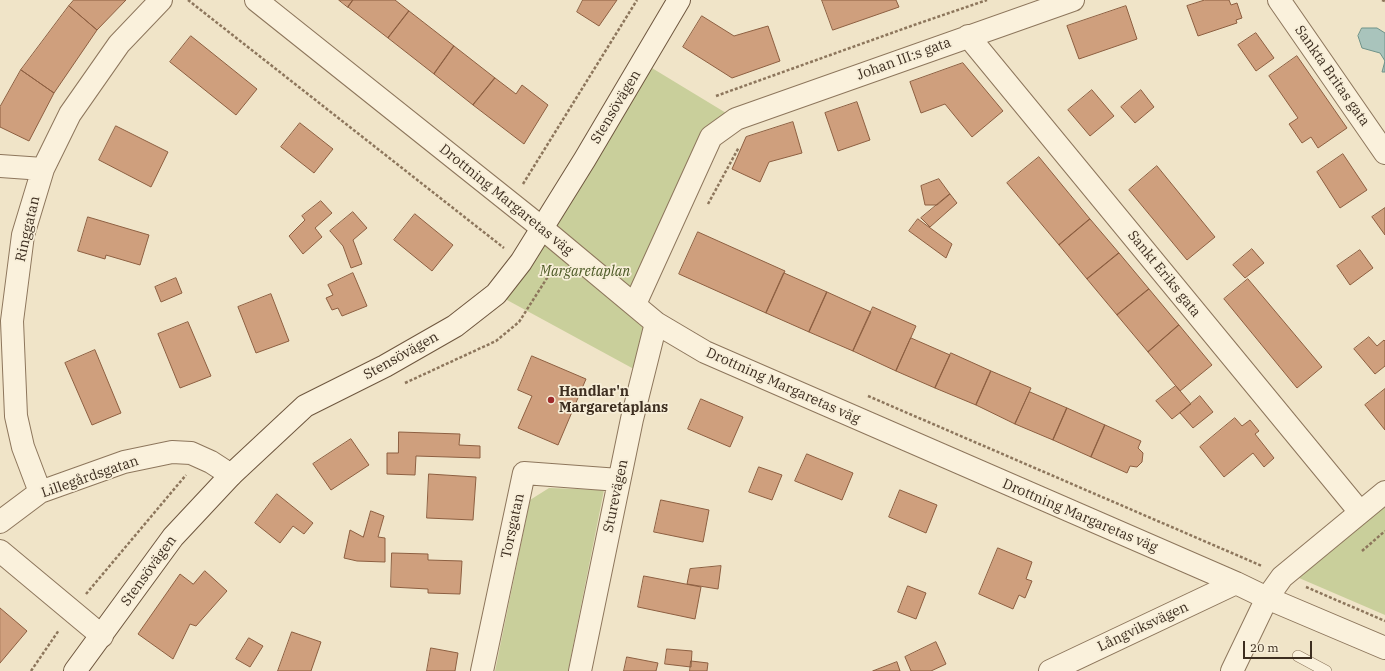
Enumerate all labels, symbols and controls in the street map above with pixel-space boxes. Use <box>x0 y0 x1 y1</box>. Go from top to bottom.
street label: Sankta Britas gata <box>1291 22 1373 130</box>
street label: Johan III:s gata <box>855 34 953 84</box>
street label: Stensövägen <box>587 67 645 147</box>
street label: Drottning Margaretas väg <box>436 141 576 259</box>
street label: Ringgatan <box>12 194 44 264</box>
street label: Sankt Eriks gata <box>1124 227 1204 321</box>
park label: Margaretaplan <box>540 264 630 280</box>
street label: Stensövägen <box>361 329 441 383</box>
street label: Drottning Margaretas väg <box>703 344 863 428</box>
place label: Handlar'n Margaretaplans <box>559 384 668 416</box>
marker: Handlar'n Margaretaplans <box>546 395 556 405</box>
street label: Lillegårdsgatan <box>39 452 141 502</box>
street label: Sturevägen <box>600 458 632 534</box>
street label: Drottning Margaretas väg <box>1000 476 1160 556</box>
street label: Torsgatan <box>498 492 528 560</box>
street label: Stensövägen <box>118 532 180 610</box>
street label: Långviksvägen <box>1095 599 1191 655</box>
scale bar <box>1245 633 1314 659</box>
text: 20 m <box>1250 640 1279 655</box>

